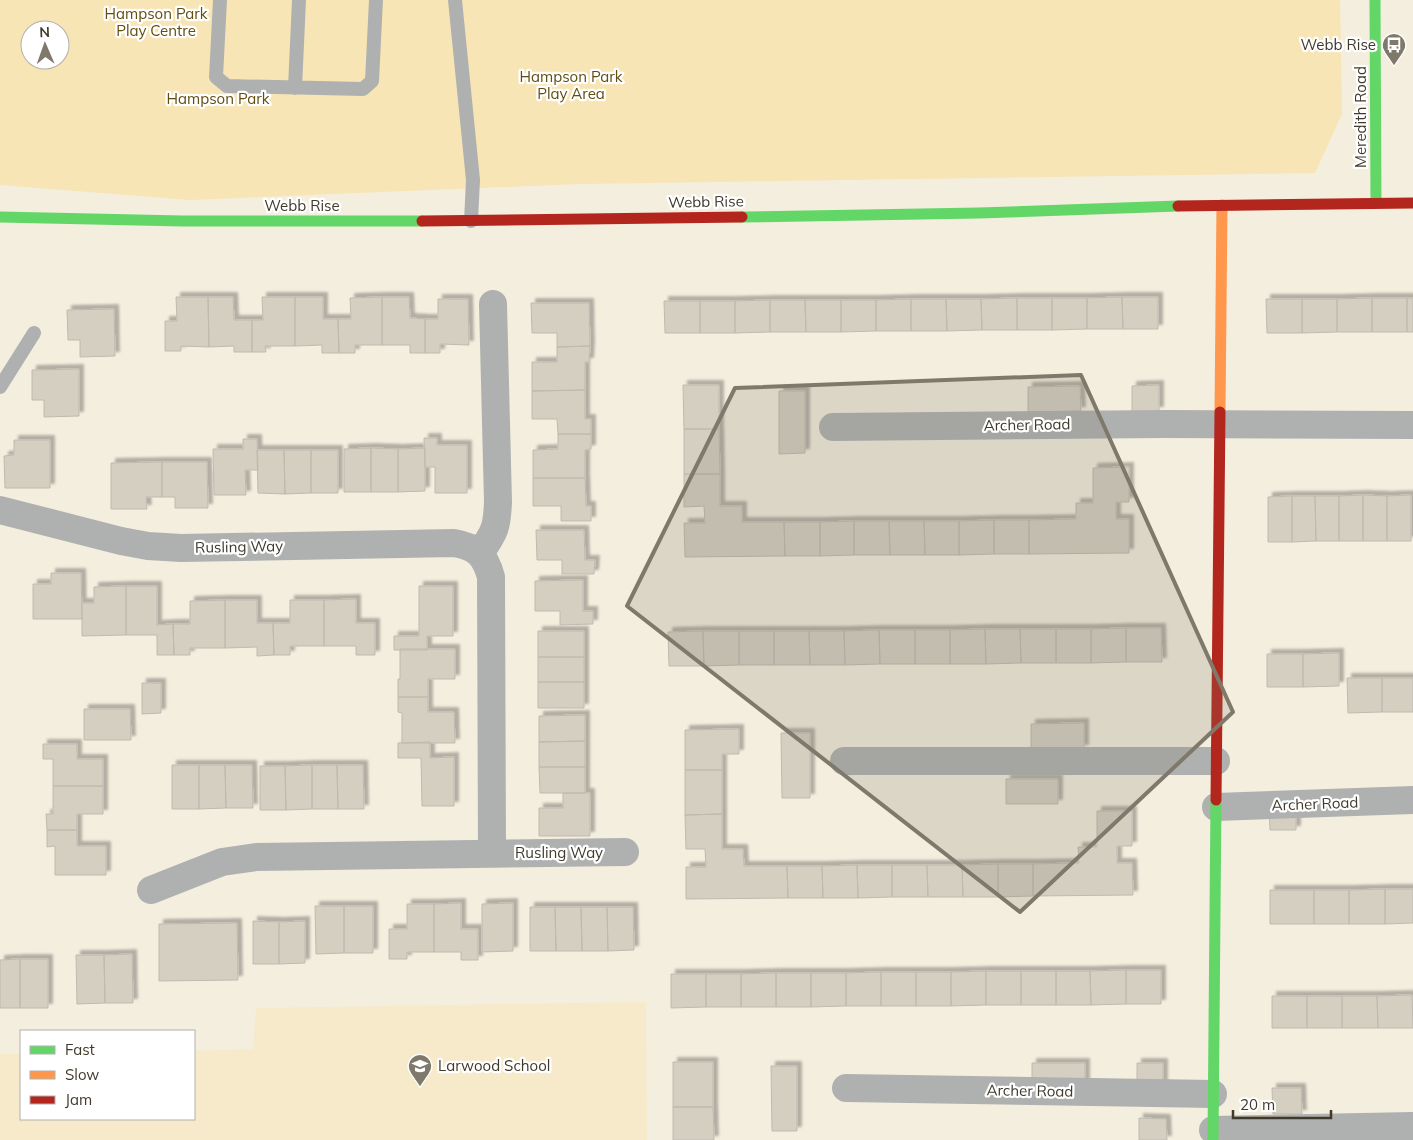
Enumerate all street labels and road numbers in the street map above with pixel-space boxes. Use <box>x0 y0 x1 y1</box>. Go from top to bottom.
street label: Meredith Road <box>1351 66 1370 168</box>
street label: Webb Rise <box>668 191 744 212</box>
street label: Webb Rise <box>264 196 340 215</box>
street label: Archer Road <box>983 414 1071 435</box>
street label: Rusling Way <box>195 536 283 557</box>
street label: Archer Road <box>1271 792 1359 815</box>
street label: Rusling Way <box>515 843 603 862</box>
street label: Archer Road <box>986 1080 1074 1101</box>

